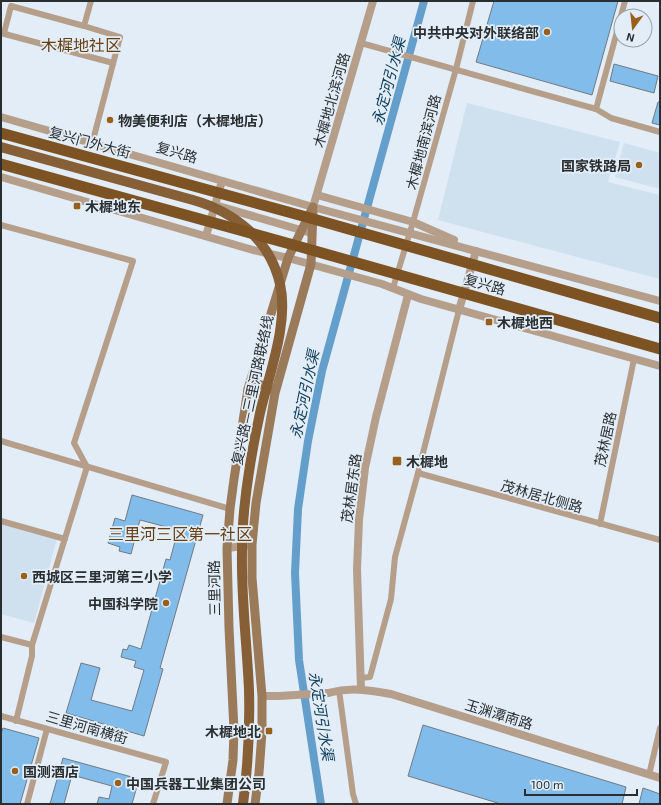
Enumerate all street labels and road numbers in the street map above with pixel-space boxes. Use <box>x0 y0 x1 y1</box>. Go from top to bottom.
street label: 木樨地北滨河路 <box>309 51 353 149</box>
street label: 木樨地南滨河路 <box>402 92 444 192</box>
street label: 复兴门外大街 <box>47 123 133 161</box>
street label: 复兴路 <box>154 138 200 166</box>
street label: 复兴路 <box>462 270 508 298</box>
street label: 复兴路—三里河路联络线 <box>228 314 276 466</box>
street label: 茂林居路 <box>591 410 619 468</box>
street label: 茂林居东路 <box>338 452 364 524</box>
street label: 茂林居北侧路 <box>499 476 585 516</box>
street label: 三里河路 <box>205 560 223 616</box>
street label: 玉渊潭南路 <box>463 696 535 732</box>
street label: 三里河南横街 <box>44 707 130 747</box>

